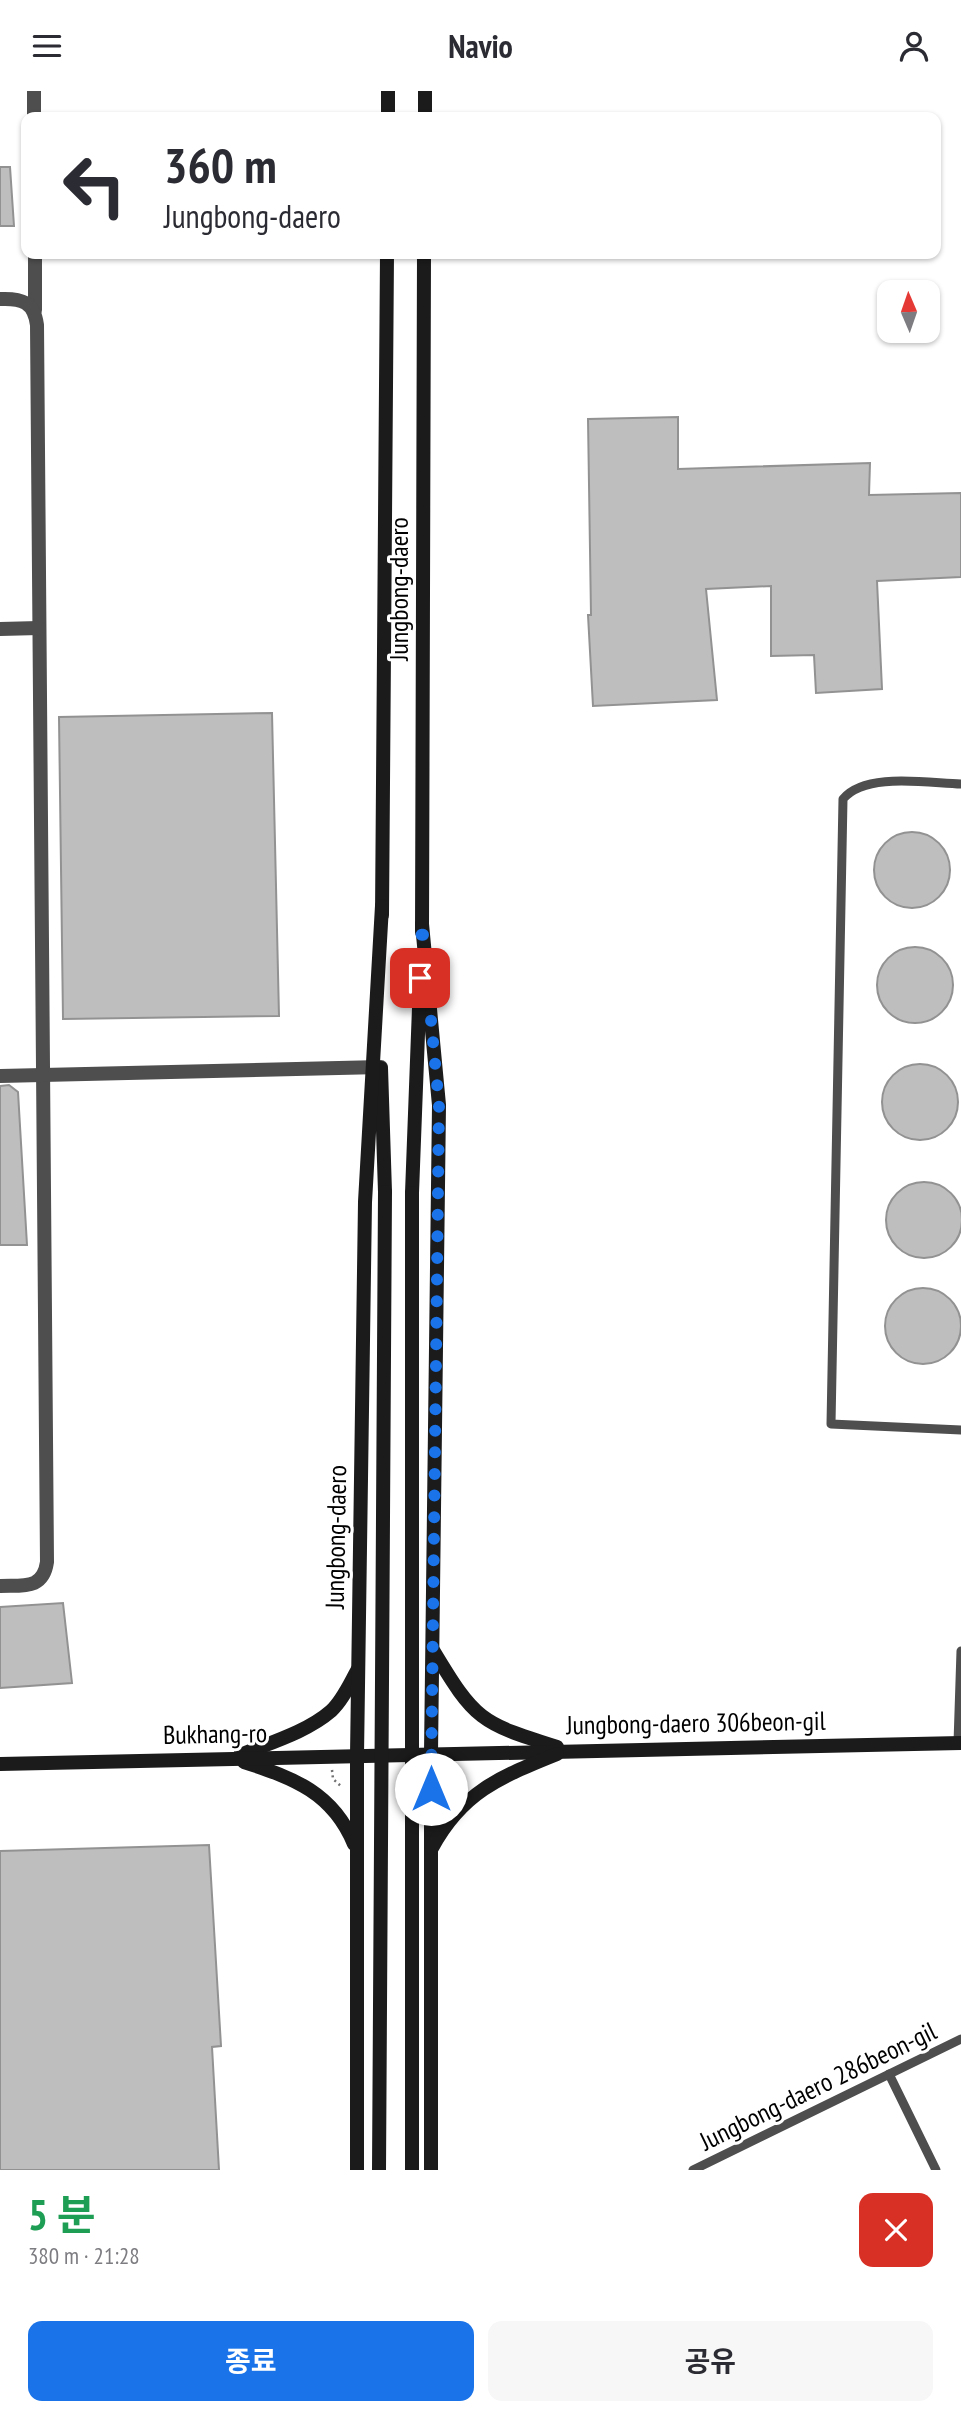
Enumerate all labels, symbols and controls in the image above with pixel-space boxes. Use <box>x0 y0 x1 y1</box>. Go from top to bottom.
text: Navio <box>448 25 513 67</box>
icon: menu <box>28 27 66 65</box>
icon: person <box>895 27 933 65</box>
text: 360 m <box>164 133 277 197</box>
icon: left <box>49 140 140 231</box>
text: Jungbong-daero <box>164 195 341 237</box>
north arrow <box>877 280 940 343</box>
map controls <box>877 280 940 343</box>
street label: Jungbong-daero <box>382 517 415 662</box>
pin <box>390 948 450 1008</box>
icon: arrive <box>401 959 439 997</box>
street label: Jungbong-daero <box>318 1465 353 1610</box>
street label: Jungbong-daero 306beon-gil <box>565 1704 826 1741</box>
street label: Bukhang-ro <box>163 1716 267 1751</box>
position arrow <box>394 1752 468 1826</box>
street label: Jungbong-daero 286beon-gil <box>693 2014 942 2158</box>
text: 5 분 <box>28 2187 95 2242</box>
button: close <box>859 2193 933 2267</box>
text: 380 m · 21:28 <box>28 2241 140 2270</box>
button: 종료 <box>28 2321 474 2401</box>
button: 공유 <box>488 2321 933 2401</box>

